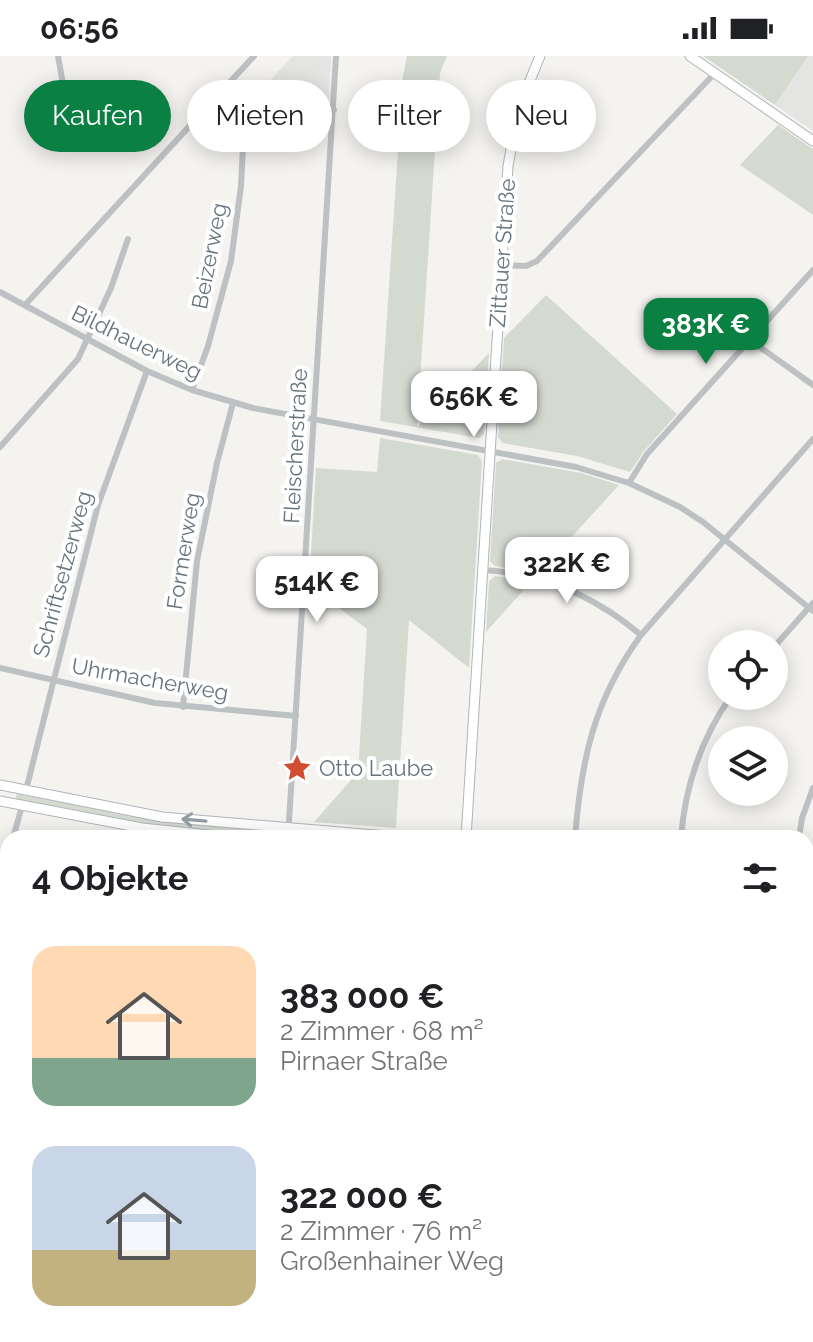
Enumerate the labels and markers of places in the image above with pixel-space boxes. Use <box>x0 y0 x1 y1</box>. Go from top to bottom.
pin: 383K € <box>641 298 771 366</box>
pin: 656K € <box>409 371 539 439</box>
pin: 322K € <box>502 537 632 605</box>
pin: 514K € <box>252 556 382 624</box>
place icon: Otto Laube <box>282 753 312 783</box>
place label: Otto Laube <box>319 755 433 781</box>

